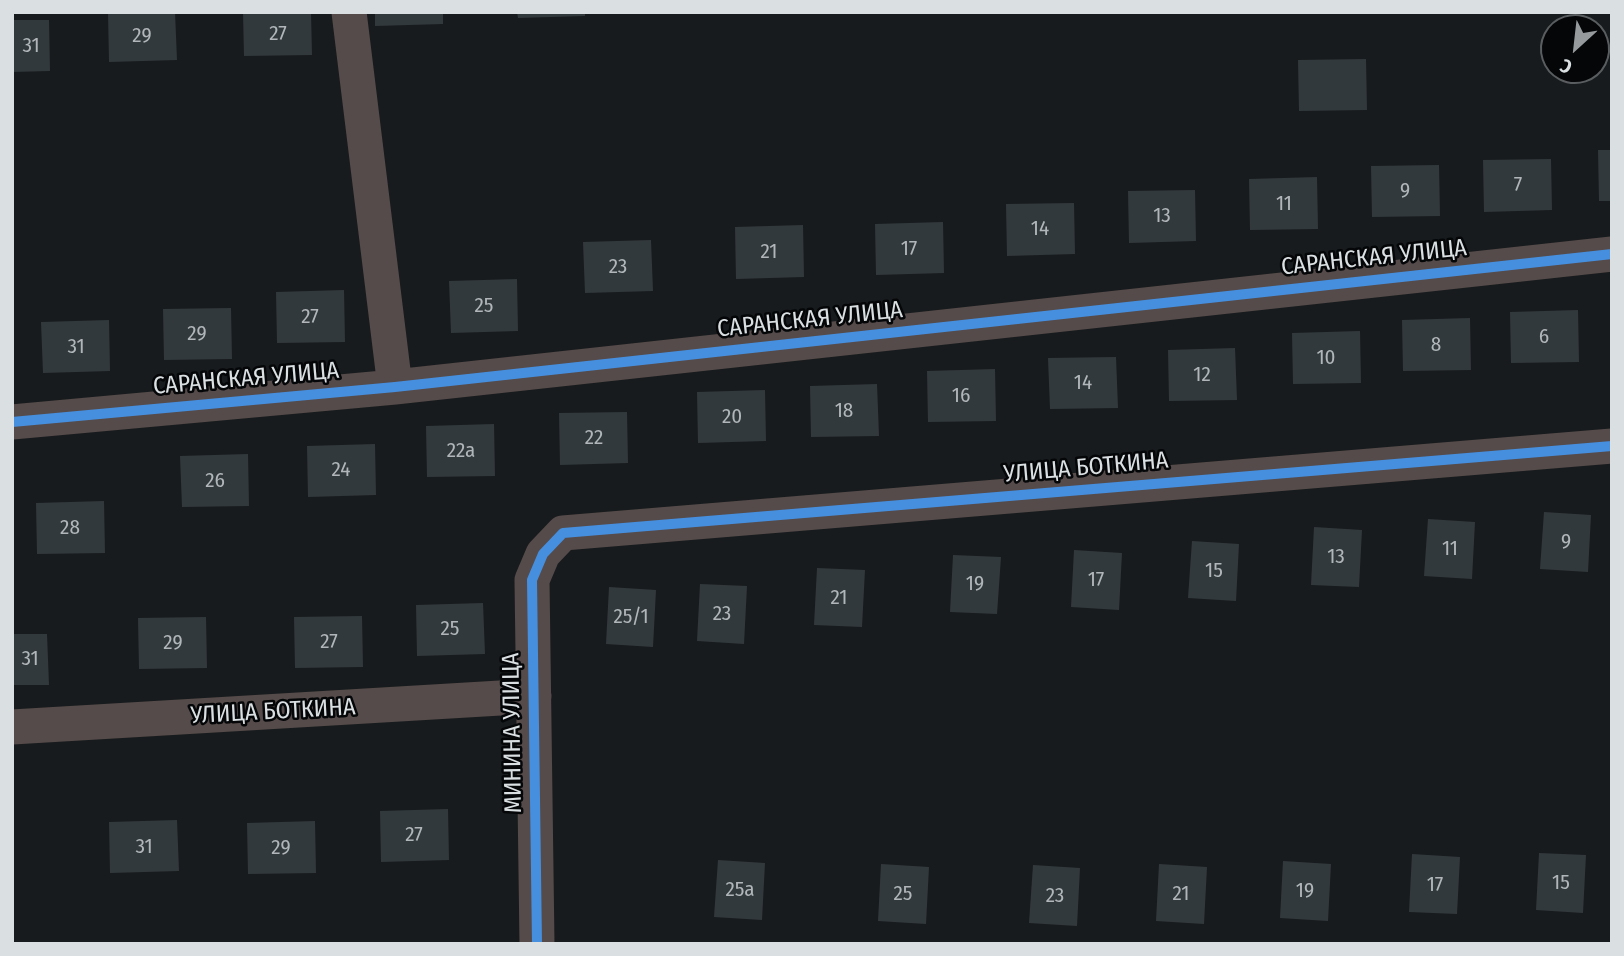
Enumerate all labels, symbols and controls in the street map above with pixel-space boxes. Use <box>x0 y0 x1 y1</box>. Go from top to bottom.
north arrow <box>1540 14 1610 84</box>
house number: 27 <box>269 21 287 47</box>
house number: 29 <box>132 23 152 49</box>
house number: 31 <box>22 33 40 59</box>
text: С <box>1556 54 1576 79</box>
house number: 7 <box>1514 172 1522 198</box>
house number: 9 <box>1400 178 1410 204</box>
house number: 11 <box>1276 191 1292 217</box>
house number: 13 <box>1153 203 1171 229</box>
house number: 14 <box>1031 216 1049 242</box>
street label: САРАНСКАЯ УЛИЦА <box>1280 234 1468 282</box>
house number: 17 <box>901 236 917 262</box>
house number: 21 <box>761 239 777 265</box>
house number: 23 <box>609 254 627 280</box>
house number: 25 <box>475 293 493 319</box>
street label: САРАНСКАЯ УЛИЦА <box>716 296 904 344</box>
house number: 27 <box>301 304 319 330</box>
house number: 29 <box>187 321 207 347</box>
house number: 6 <box>1539 324 1549 350</box>
house number: 8 <box>1431 332 1441 358</box>
house number: 31 <box>67 334 85 360</box>
house number: 10 <box>1316 345 1336 371</box>
street label: САРАНСКАЯ УЛИЦА <box>152 357 340 401</box>
house number: 12 <box>1193 362 1211 388</box>
house number: 14 <box>1074 370 1092 396</box>
house number: 16 <box>952 383 970 409</box>
house number: 18 <box>835 398 853 424</box>
house number: 20 <box>722 404 742 430</box>
house number: 22 <box>585 425 603 451</box>
house number: 22а <box>447 438 475 464</box>
street label: УЛИЦА БОТКИНА <box>1003 446 1169 490</box>
house number: 24 <box>331 457 351 483</box>
house number: 26 <box>205 468 225 494</box>
house number: 28 <box>60 515 80 541</box>
house number: 9 <box>1561 529 1571 555</box>
house number: 11 <box>1442 536 1458 562</box>
house number: 13 <box>1327 544 1345 570</box>
house number: 15 <box>1205 558 1223 584</box>
house number: 17 <box>1088 567 1104 593</box>
house number: 19 <box>966 571 984 597</box>
house number: 21 <box>831 585 847 611</box>
house number: 23 <box>713 601 731 627</box>
house number: 25/1 <box>613 604 649 630</box>
house number: 25 <box>441 616 459 642</box>
house number: 27 <box>320 629 338 655</box>
house number: 29 <box>163 630 183 656</box>
house number: 31 <box>21 646 39 672</box>
street label: МИНИНА УЛИЦА <box>497 653 529 813</box>
street label: УЛИЦА БОТКИНА <box>190 693 356 731</box>
house number: 27 <box>405 822 423 848</box>
house number: 31 <box>135 834 153 860</box>
house number: 29 <box>271 835 291 861</box>
house number: 15 <box>1552 870 1570 896</box>
house number: 17 <box>1427 872 1443 898</box>
house number: 25а <box>725 877 755 903</box>
house number: 19 <box>1296 878 1314 904</box>
house number: 25 <box>894 881 912 907</box>
house number: 21 <box>1173 881 1189 907</box>
house number: 23 <box>1046 883 1064 909</box>

